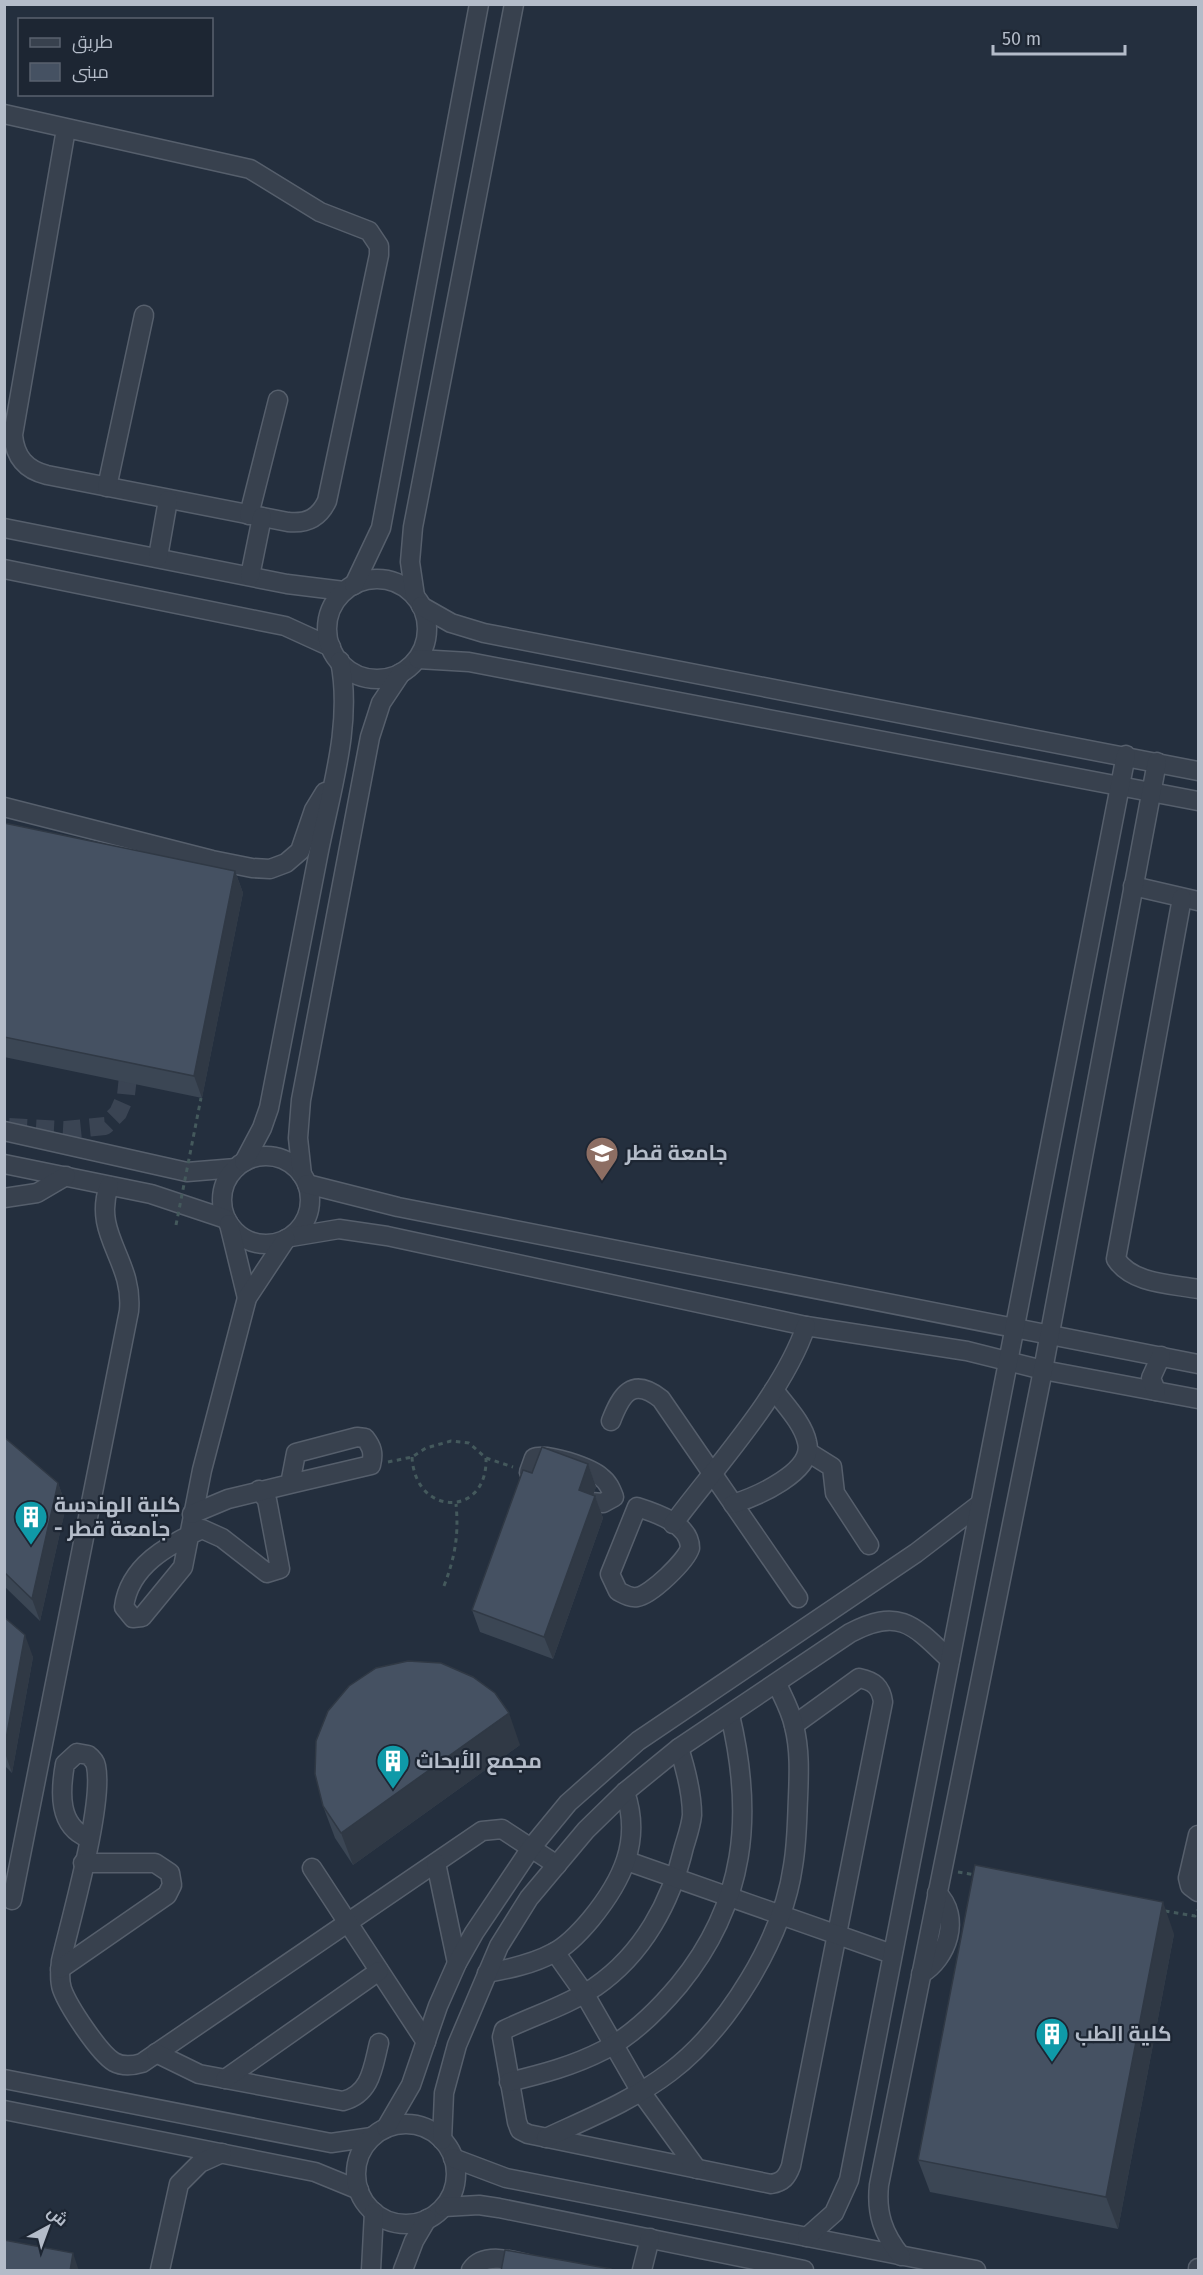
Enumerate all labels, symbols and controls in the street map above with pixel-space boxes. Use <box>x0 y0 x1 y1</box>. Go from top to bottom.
legend <box>18 18 213 96</box>
scale bar <box>993 18 1125 56</box>
text: 50 m <box>1002 28 1041 50</box>
text: طريق <box>72 31 113 54</box>
text: مبنى <box>72 61 109 83</box>
school or university icon: جامعة قطر <box>584 1135 620 1182</box>
place label: جامعة قطر <box>624 1140 728 1166</box>
place label: كلية الهندسة - جامعة قطر <box>54 1492 181 1542</box>
building icon: كلية الهندسة - جامعة قطر <box>13 1499 49 1546</box>
building icon: مجمع الأبحاث <box>375 1743 411 1790</box>
place label: مجمع الأبحاث <box>416 1748 542 1775</box>
building icon: كلية الطب <box>1034 2016 1070 2063</box>
place label: كلية الطب <box>1075 2021 1172 2047</box>
north arrow <box>18 2197 78 2257</box>
text: ش <box>44 2202 71 2230</box>

